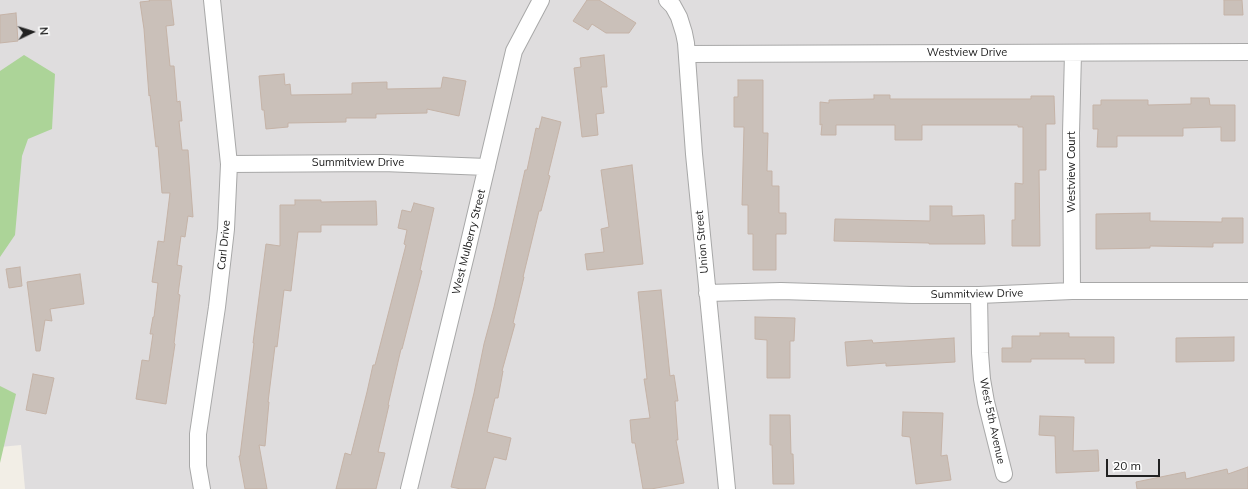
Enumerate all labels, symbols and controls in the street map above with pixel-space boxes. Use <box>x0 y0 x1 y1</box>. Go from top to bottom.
north arrow <box>12 12 52 52</box>
text: N <box>37 27 51 36</box>
street label: Westview Drive <box>927 46 1007 60</box>
street label: Westview Court <box>1065 131 1079 213</box>
street label: Summitview Drive <box>312 156 404 170</box>
street label: West Mulberry Street <box>450 188 488 296</box>
street label: Union Street <box>693 210 711 274</box>
street label: Carl Drive <box>215 219 233 271</box>
street label: Summitview Drive <box>931 287 1023 301</box>
street label: West 5th Avenue <box>976 377 1008 465</box>
scale bar <box>1108 451 1162 477</box>
text: 20 m <box>1113 458 1141 473</box>

